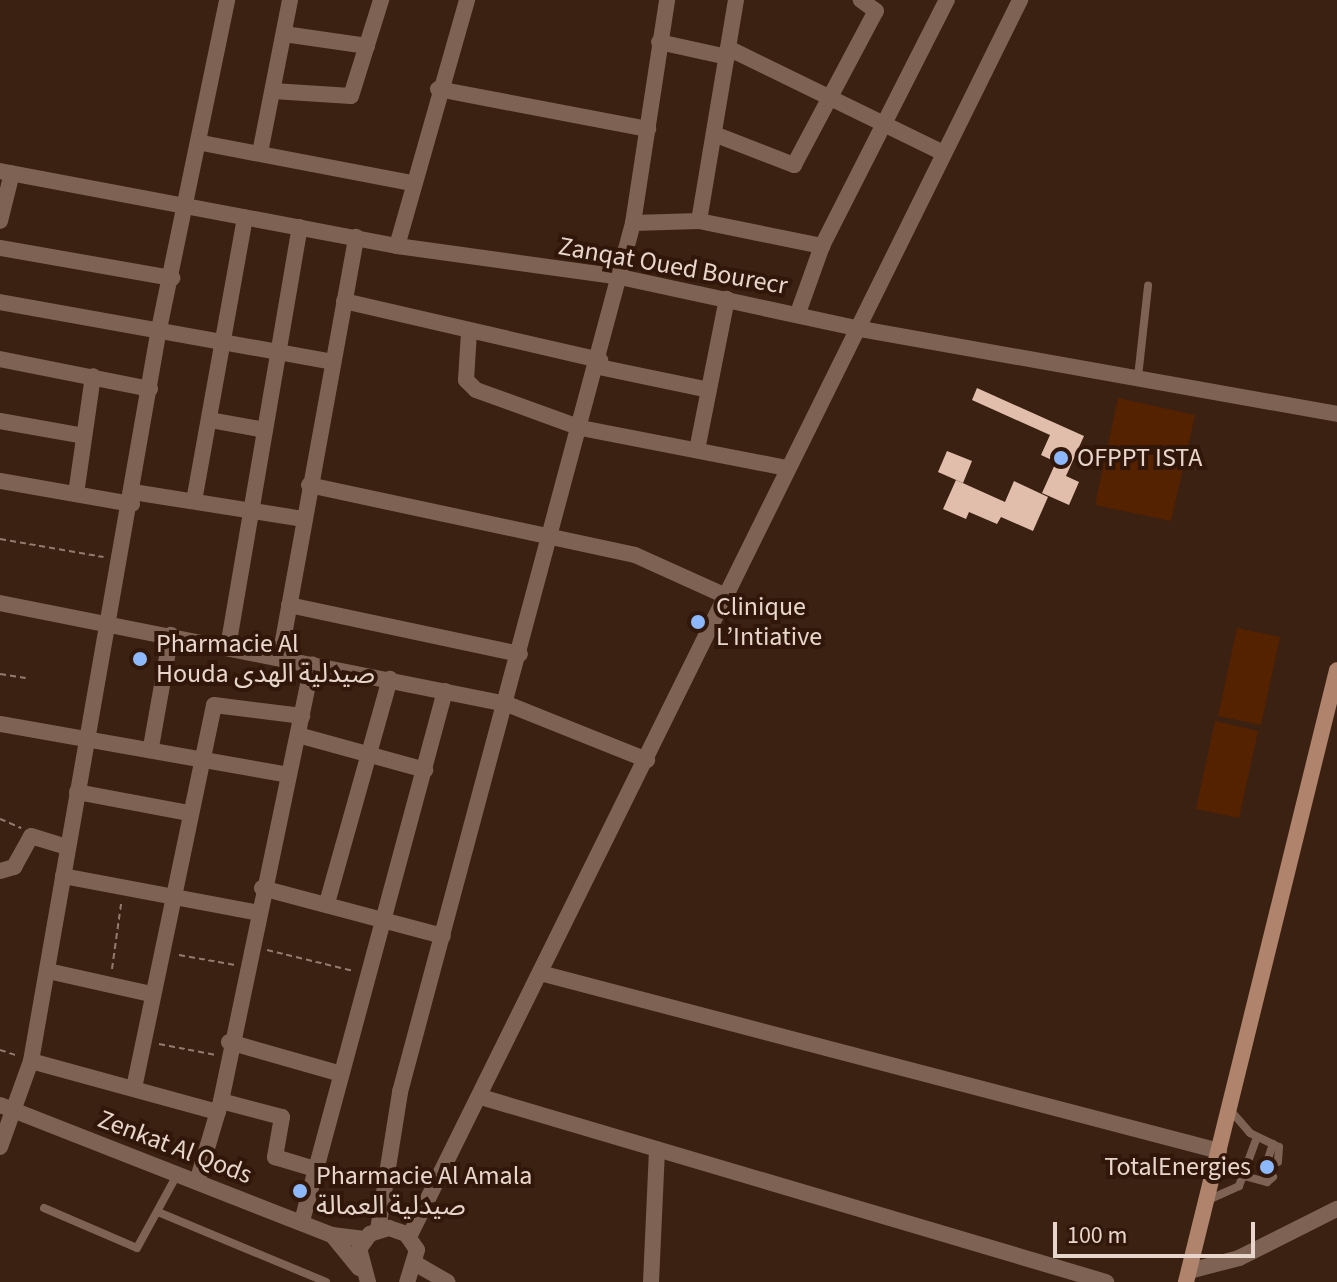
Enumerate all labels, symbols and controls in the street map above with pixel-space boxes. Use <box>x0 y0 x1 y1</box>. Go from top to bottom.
street label: Zanqat Oued Bourecr <box>556 230 790 302</box>
place label: OFPPT ISTA <box>1077 442 1202 474</box>
marker: OFPPT ISTA <box>1052 449 1070 467</box>
place label: Clinique L’Intiative <box>716 591 822 652</box>
marker: Clinique L’Intiative <box>687 611 709 633</box>
place label: Pharmacie Al Houda صيدلية الهدى <box>156 628 375 690</box>
marker: Pharmacie Al Houda صيدلية الهدى <box>131 650 149 668</box>
street label: Zenkat Al Qods <box>94 1103 256 1191</box>
place label: TotalEnergies <box>1104 1151 1251 1183</box>
marker: TotalEnergies <box>1258 1158 1276 1176</box>
place label: Pharmacie Al Amala صيدلية العمالة <box>316 1160 532 1222</box>
marker: Pharmacie Al Amala صيدلية العمالة <box>291 1182 309 1200</box>
scale bar <box>1057 1206 1259 1256</box>
text: 100 m <box>1067 1218 1127 1253</box>

